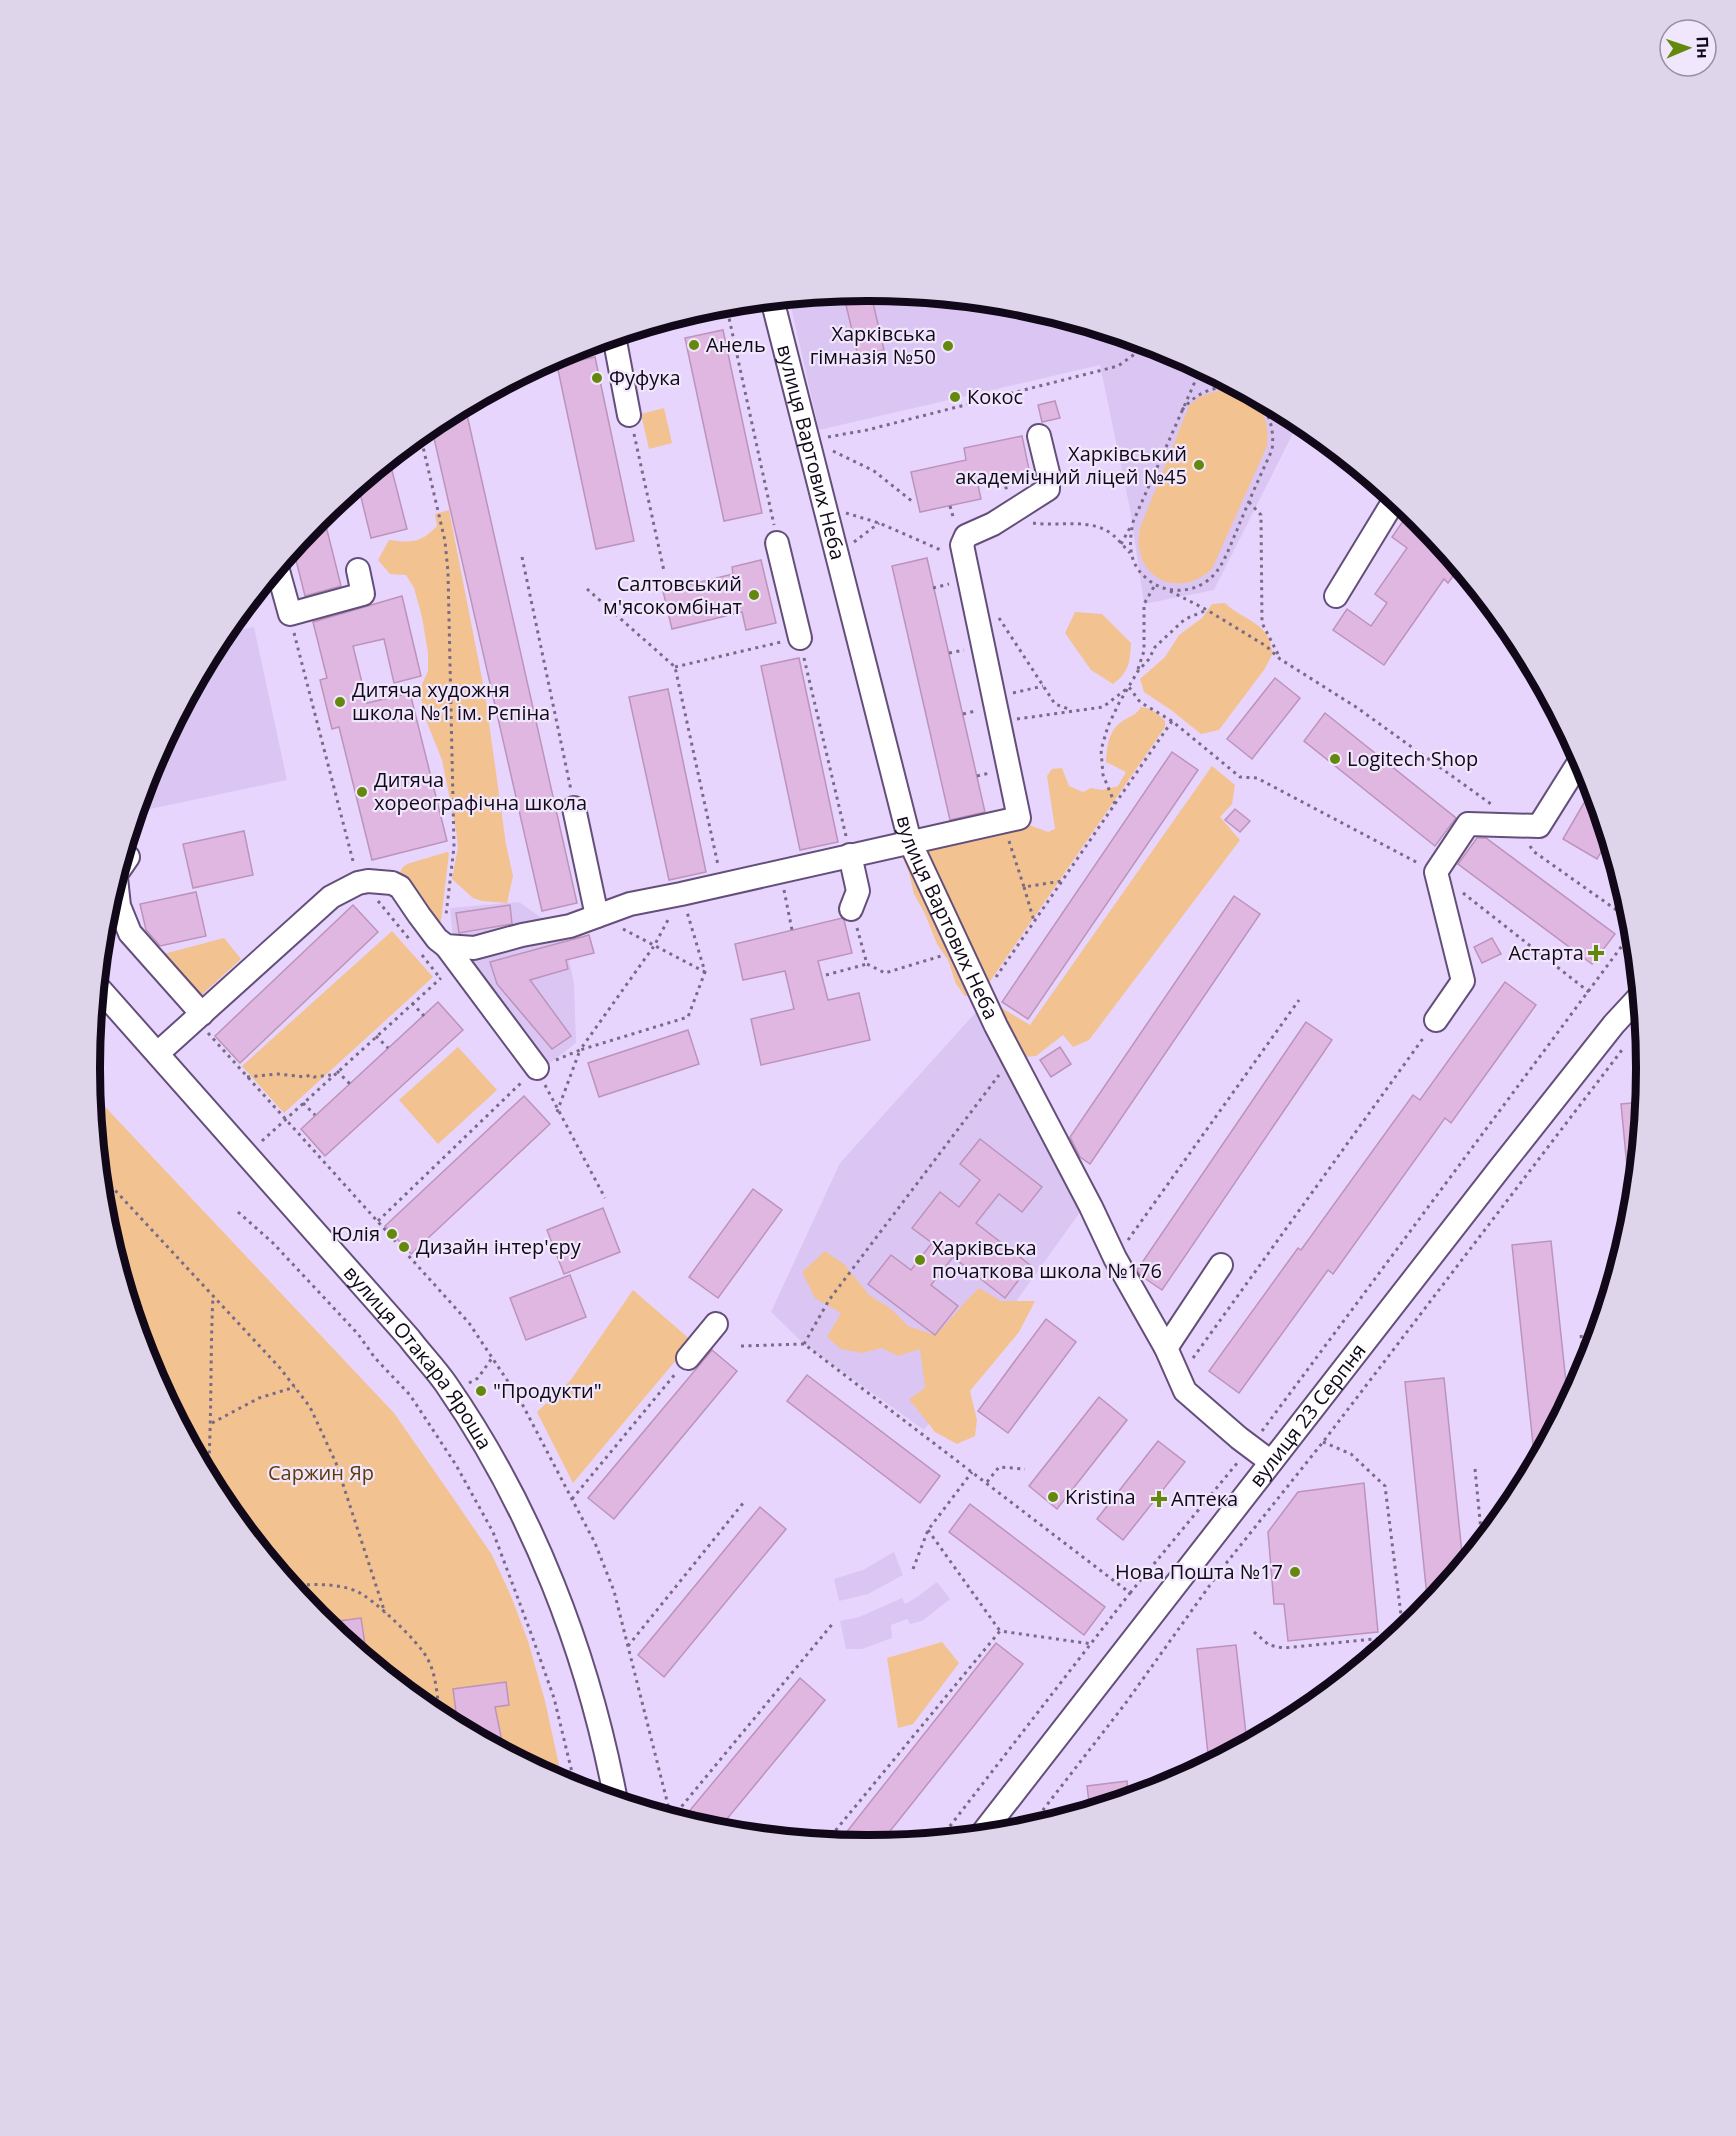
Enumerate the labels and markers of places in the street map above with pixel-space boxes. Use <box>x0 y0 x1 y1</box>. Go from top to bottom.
place label: Харківська гімназія №50 <box>810 320 936 370</box>
place label: Анель <box>706 331 766 358</box>
marker: Анель <box>687 338 701 352</box>
marker: Харківська гімназія №50 <box>941 339 955 353</box>
place label: Фуфука <box>609 364 681 391</box>
marker: Фуфука <box>590 371 604 385</box>
place label: Кокос <box>967 383 1023 410</box>
marker: Кокос <box>948 390 962 404</box>
place label: Харківський академічний ліцей №45 <box>955 440 1187 490</box>
marker: Харківський академічний ліцей №45 <box>1192 458 1206 472</box>
place label: Салтовський м'ясокомбінат <box>603 570 742 620</box>
marker: Салтовський м'ясокомбінат <box>747 588 761 602</box>
place label: Дитяча художня школа №1 ім. Рєпіна <box>352 676 550 726</box>
marker: Дитяча художня школа №1 ім. Рєпіна <box>333 695 347 709</box>
place label: Logitech Shop <box>1347 745 1478 772</box>
marker: Logitech Shop <box>1328 752 1342 766</box>
place label: Дитяча хореографічна школа <box>374 766 587 816</box>
marker: Дитяча хореографічна школа <box>355 785 369 799</box>
place label: Астарта <box>1508 939 1584 966</box>
marker: Астарта <box>1589 946 1603 960</box>
place label: Юлія <box>331 1220 380 1247</box>
marker: Юлія <box>385 1227 399 1241</box>
place label: Дизайн інтер'єру <box>416 1233 582 1260</box>
place label: Харківська початкова школа №176 <box>932 1234 1162 1284</box>
marker: Дизайн інтер'єру <box>397 1240 411 1254</box>
marker: Харківська початкова школа №176 <box>913 1253 927 1267</box>
place label: "Продукти" <box>493 1377 602 1404</box>
marker: "Продукти" <box>474 1384 488 1398</box>
place label: Kristina <box>1065 1483 1136 1510</box>
place label: Аптека <box>1171 1485 1238 1512</box>
marker: Kristina <box>1046 1490 1060 1504</box>
marker: Аптека <box>1152 1492 1166 1506</box>
place label: Нова Пошта №17 <box>1115 1558 1283 1585</box>
marker: Нова Пошта №17 <box>1288 1565 1302 1579</box>

